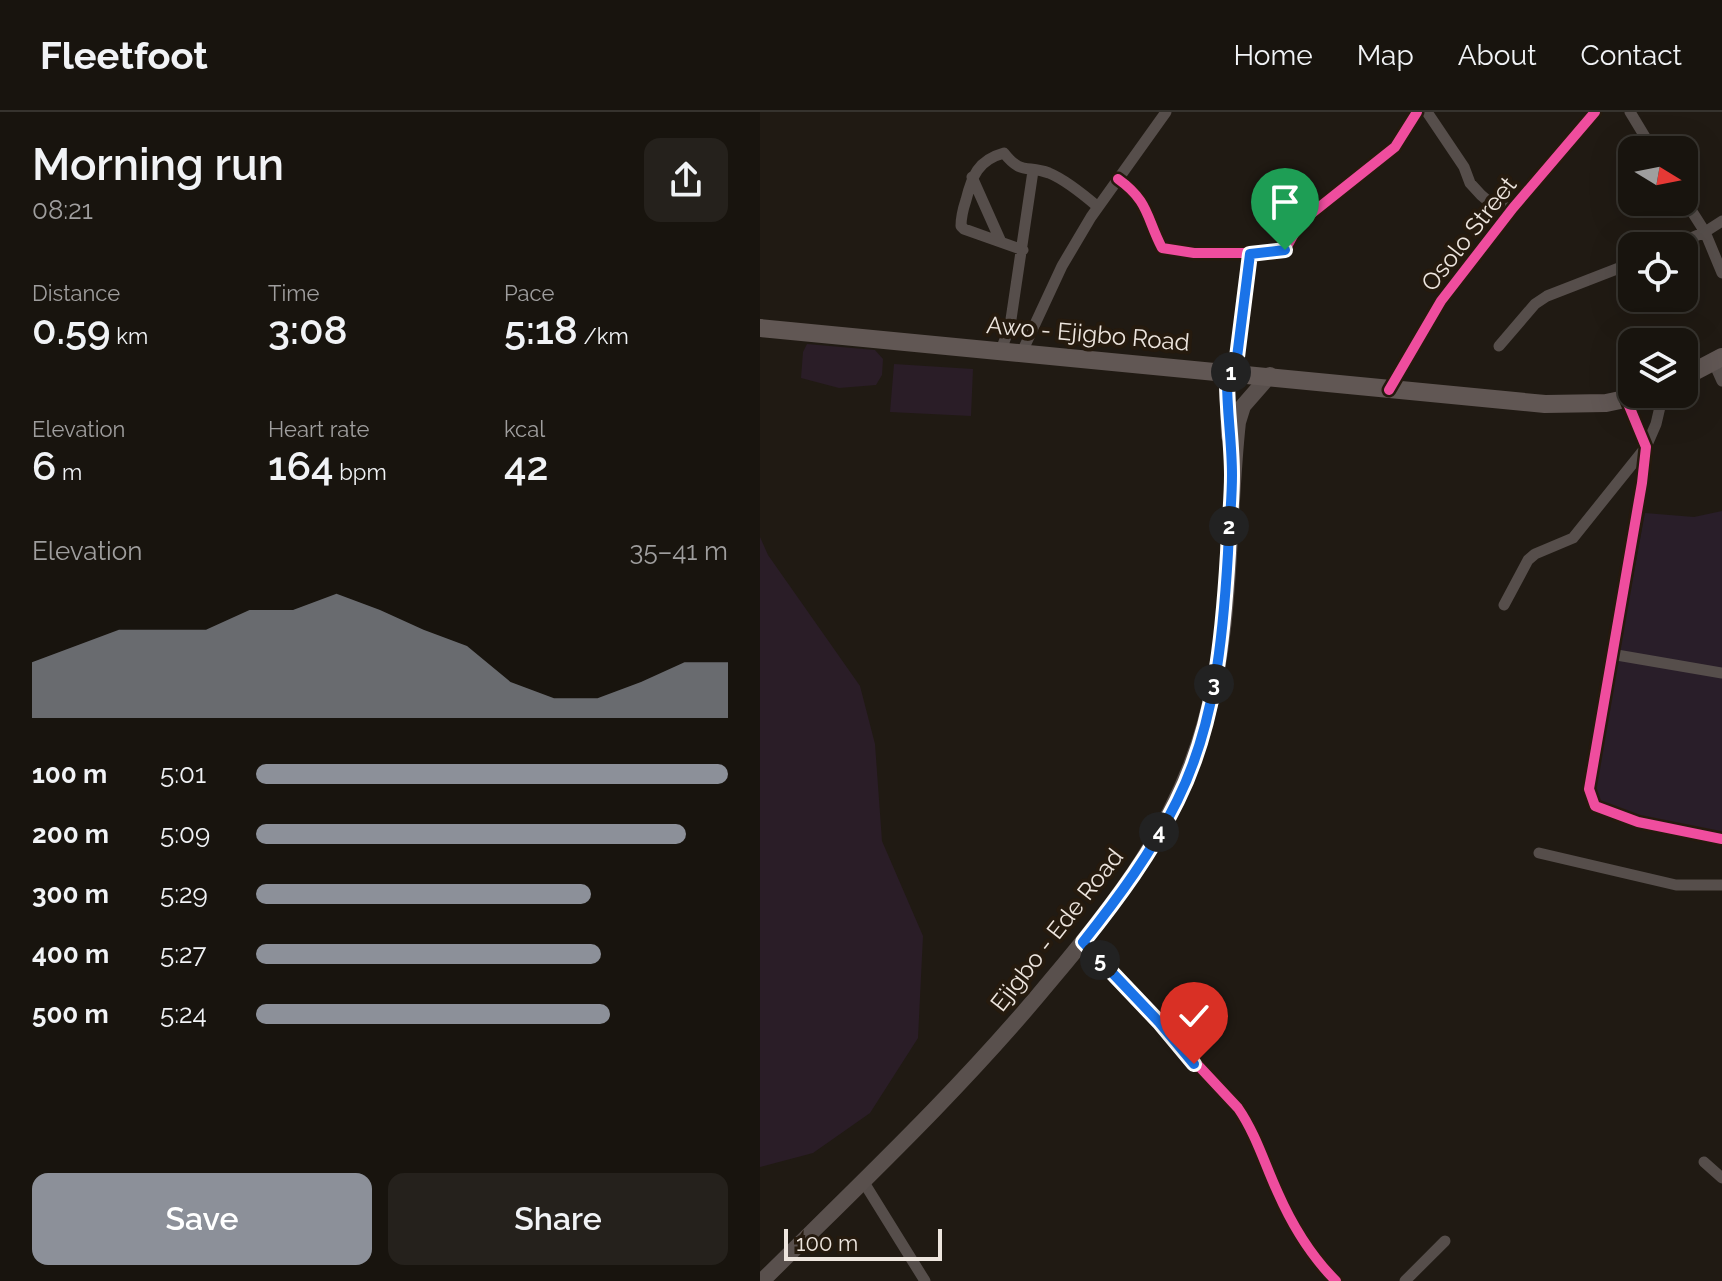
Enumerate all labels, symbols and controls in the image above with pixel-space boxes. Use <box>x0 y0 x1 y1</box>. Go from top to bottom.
text: Fleetfoot <box>40 33 208 78</box>
text: Home <box>1233 39 1313 72</box>
text: Map <box>1357 39 1414 72</box>
text: About <box>1458 39 1537 72</box>
text: Contact <box>1581 39 1682 72</box>
north arrow <box>1618 136 1698 216</box>
map controls <box>1618 136 1698 408</box>
button: share <box>644 138 728 222</box>
text: Morning run <box>32 139 284 190</box>
pin <box>1251 168 1319 250</box>
street label: Osolo Street <box>1415 171 1522 297</box>
icon: arrive <box>1263 180 1307 224</box>
text: 08:21 <box>32 195 93 225</box>
button: locate <box>1618 232 1698 312</box>
text: Distance <box>32 280 120 306</box>
text: Time <box>268 280 319 306</box>
text: Pace <box>504 280 554 306</box>
text: 0.59 <box>32 306 111 353</box>
text: 3:08 <box>268 306 347 353</box>
text: 5:18 <box>504 306 578 353</box>
street label: Awo - Ejigbo Road <box>985 310 1191 357</box>
text: km <box>111 323 148 349</box>
text: /km <box>578 323 629 349</box>
button: layers <box>1618 328 1698 408</box>
pin: 1 <box>1211 352 1251 392</box>
text: 1 <box>1226 359 1236 385</box>
text: Elevation <box>32 416 125 442</box>
text: Heart rate <box>268 416 369 442</box>
text: kcal <box>504 416 545 442</box>
text: 6 <box>32 442 56 489</box>
text: 164 <box>268 442 334 489</box>
text: 42 <box>504 442 549 489</box>
text: m <box>56 459 82 485</box>
text: bpm <box>334 459 387 485</box>
pin: 2 <box>1209 506 1249 546</box>
text: 2 <box>1223 513 1235 539</box>
text: Elevation <box>32 536 142 566</box>
text: 35–41 m <box>630 536 728 566</box>
pin: 3 <box>1194 664 1234 704</box>
text: 3 <box>1208 671 1220 697</box>
text: 100 m <box>32 759 107 789</box>
text: 5:01 <box>160 759 206 789</box>
pin: 4 <box>1139 812 1179 852</box>
text: 200 m <box>32 819 109 849</box>
text: 5:09 <box>160 819 210 849</box>
text: 4 <box>1153 819 1165 845</box>
street label: Ejigbo - Ede Road <box>984 843 1129 1017</box>
text: 300 m <box>32 879 109 909</box>
text: 5:29 <box>160 879 208 909</box>
text: 400 m <box>32 939 109 969</box>
text: 5:27 <box>160 939 207 969</box>
pin: 5 <box>1080 940 1120 980</box>
text: 5 <box>1094 947 1106 973</box>
pin <box>1160 982 1228 1064</box>
icon: check <box>1172 994 1216 1038</box>
text: 500 m <box>32 999 109 1029</box>
text: 5:24 <box>160 999 207 1029</box>
button: Save <box>32 1173 372 1265</box>
button: Share <box>388 1173 728 1265</box>
scale bar <box>784 1225 942 1261</box>
text: 100 m <box>796 1230 858 1256</box>

